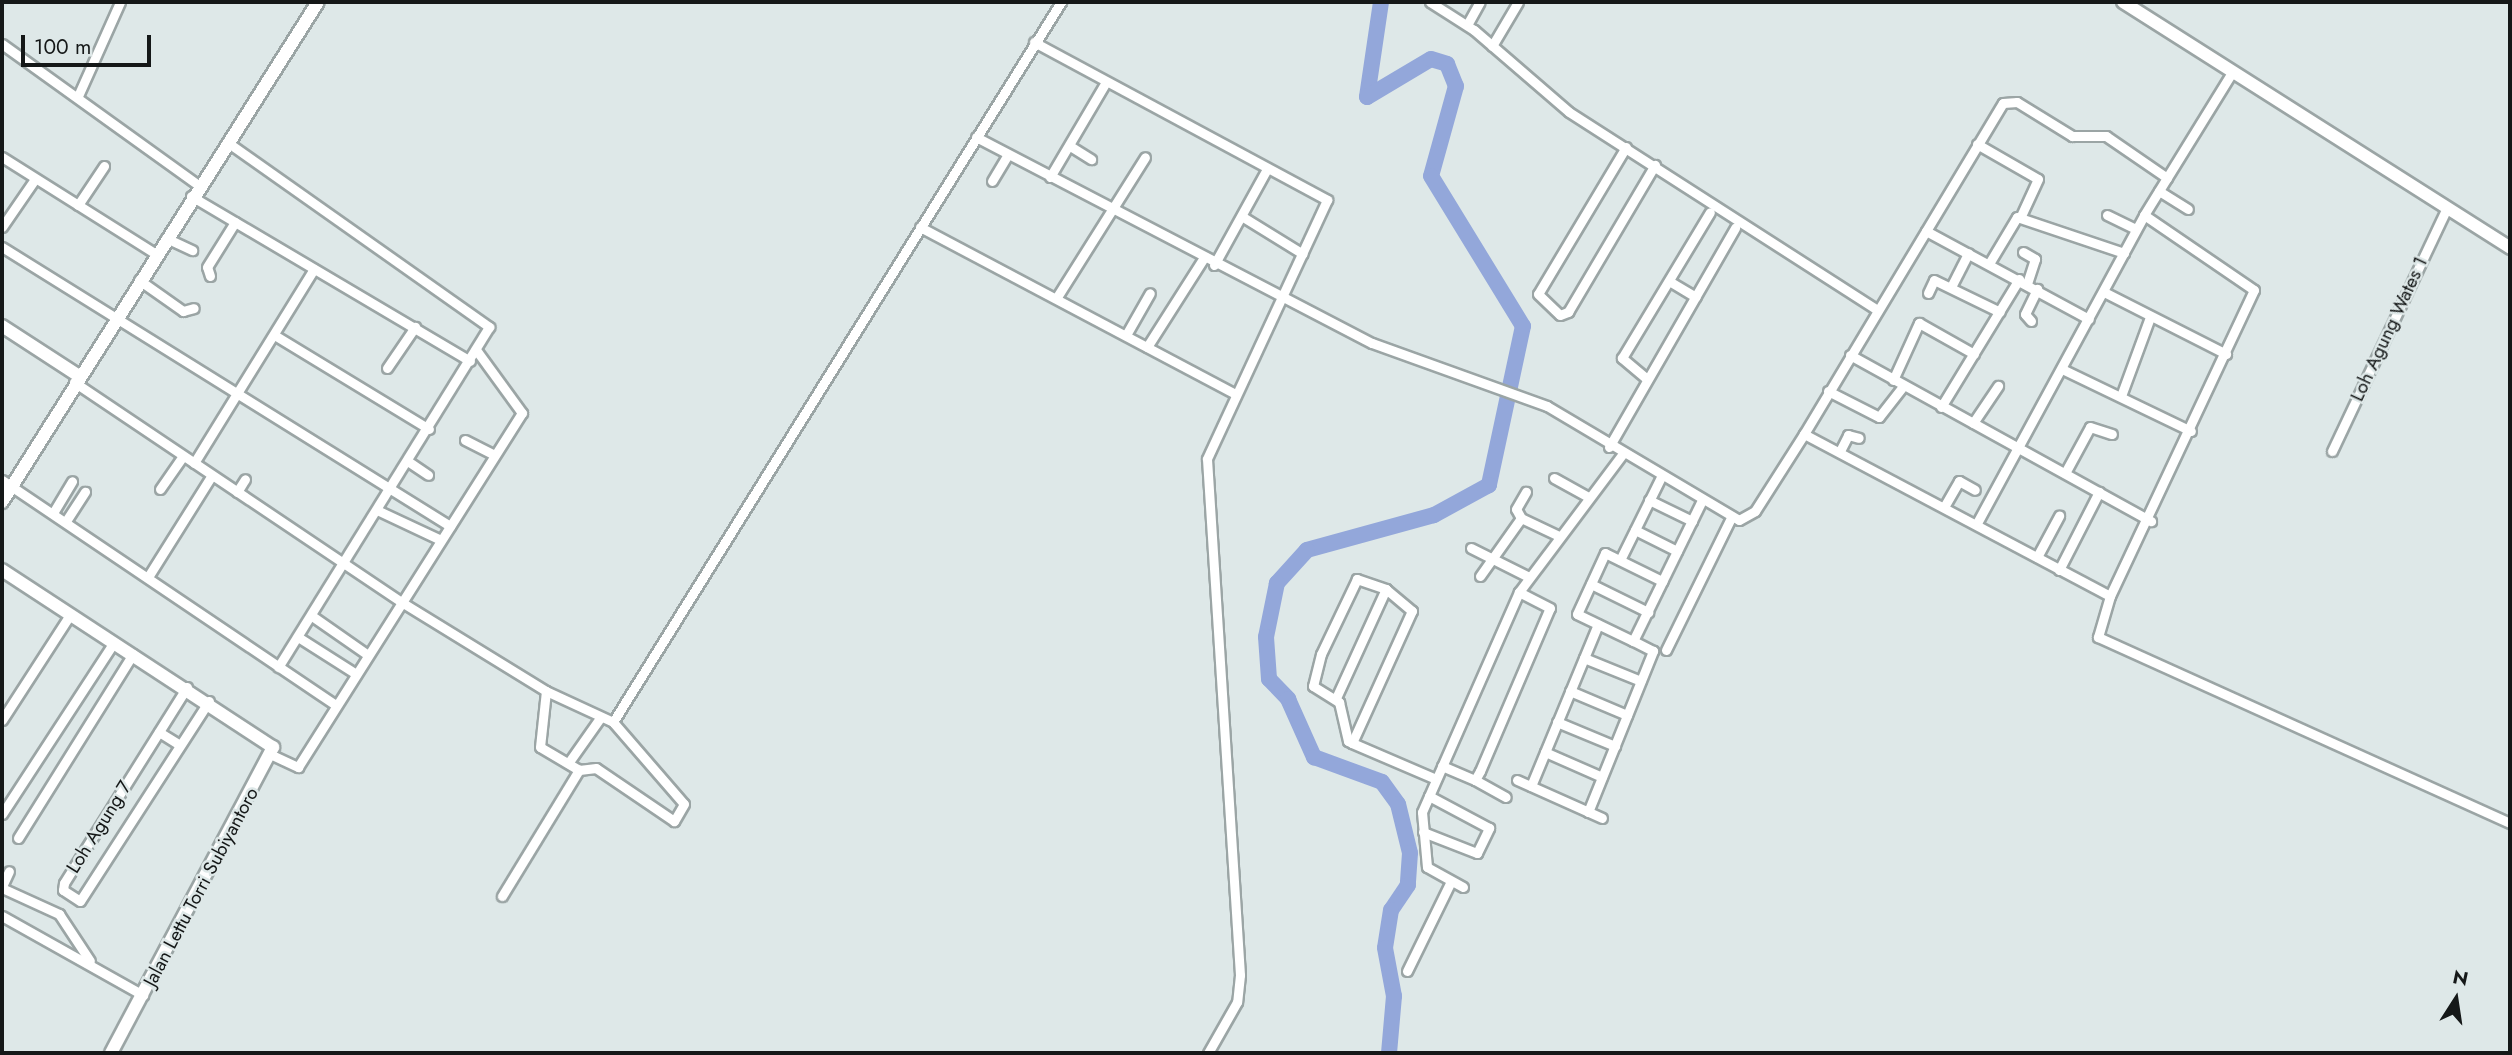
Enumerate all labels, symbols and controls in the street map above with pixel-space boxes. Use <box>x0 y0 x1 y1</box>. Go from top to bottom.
scale bar <box>24 21 154 65</box>
text: 100 m <box>34 32 91 62</box>
street label: Loh Agung Wates 1 <box>2346 253 2432 405</box>
street label: Loh Agung 7 <box>62 777 136 877</box>
street label: Jalan Lettu Torri Subiyantoro <box>139 784 263 990</box>
text: N <box>2450 963 2471 993</box>
north arrow <box>2421 964 2491 1034</box>

